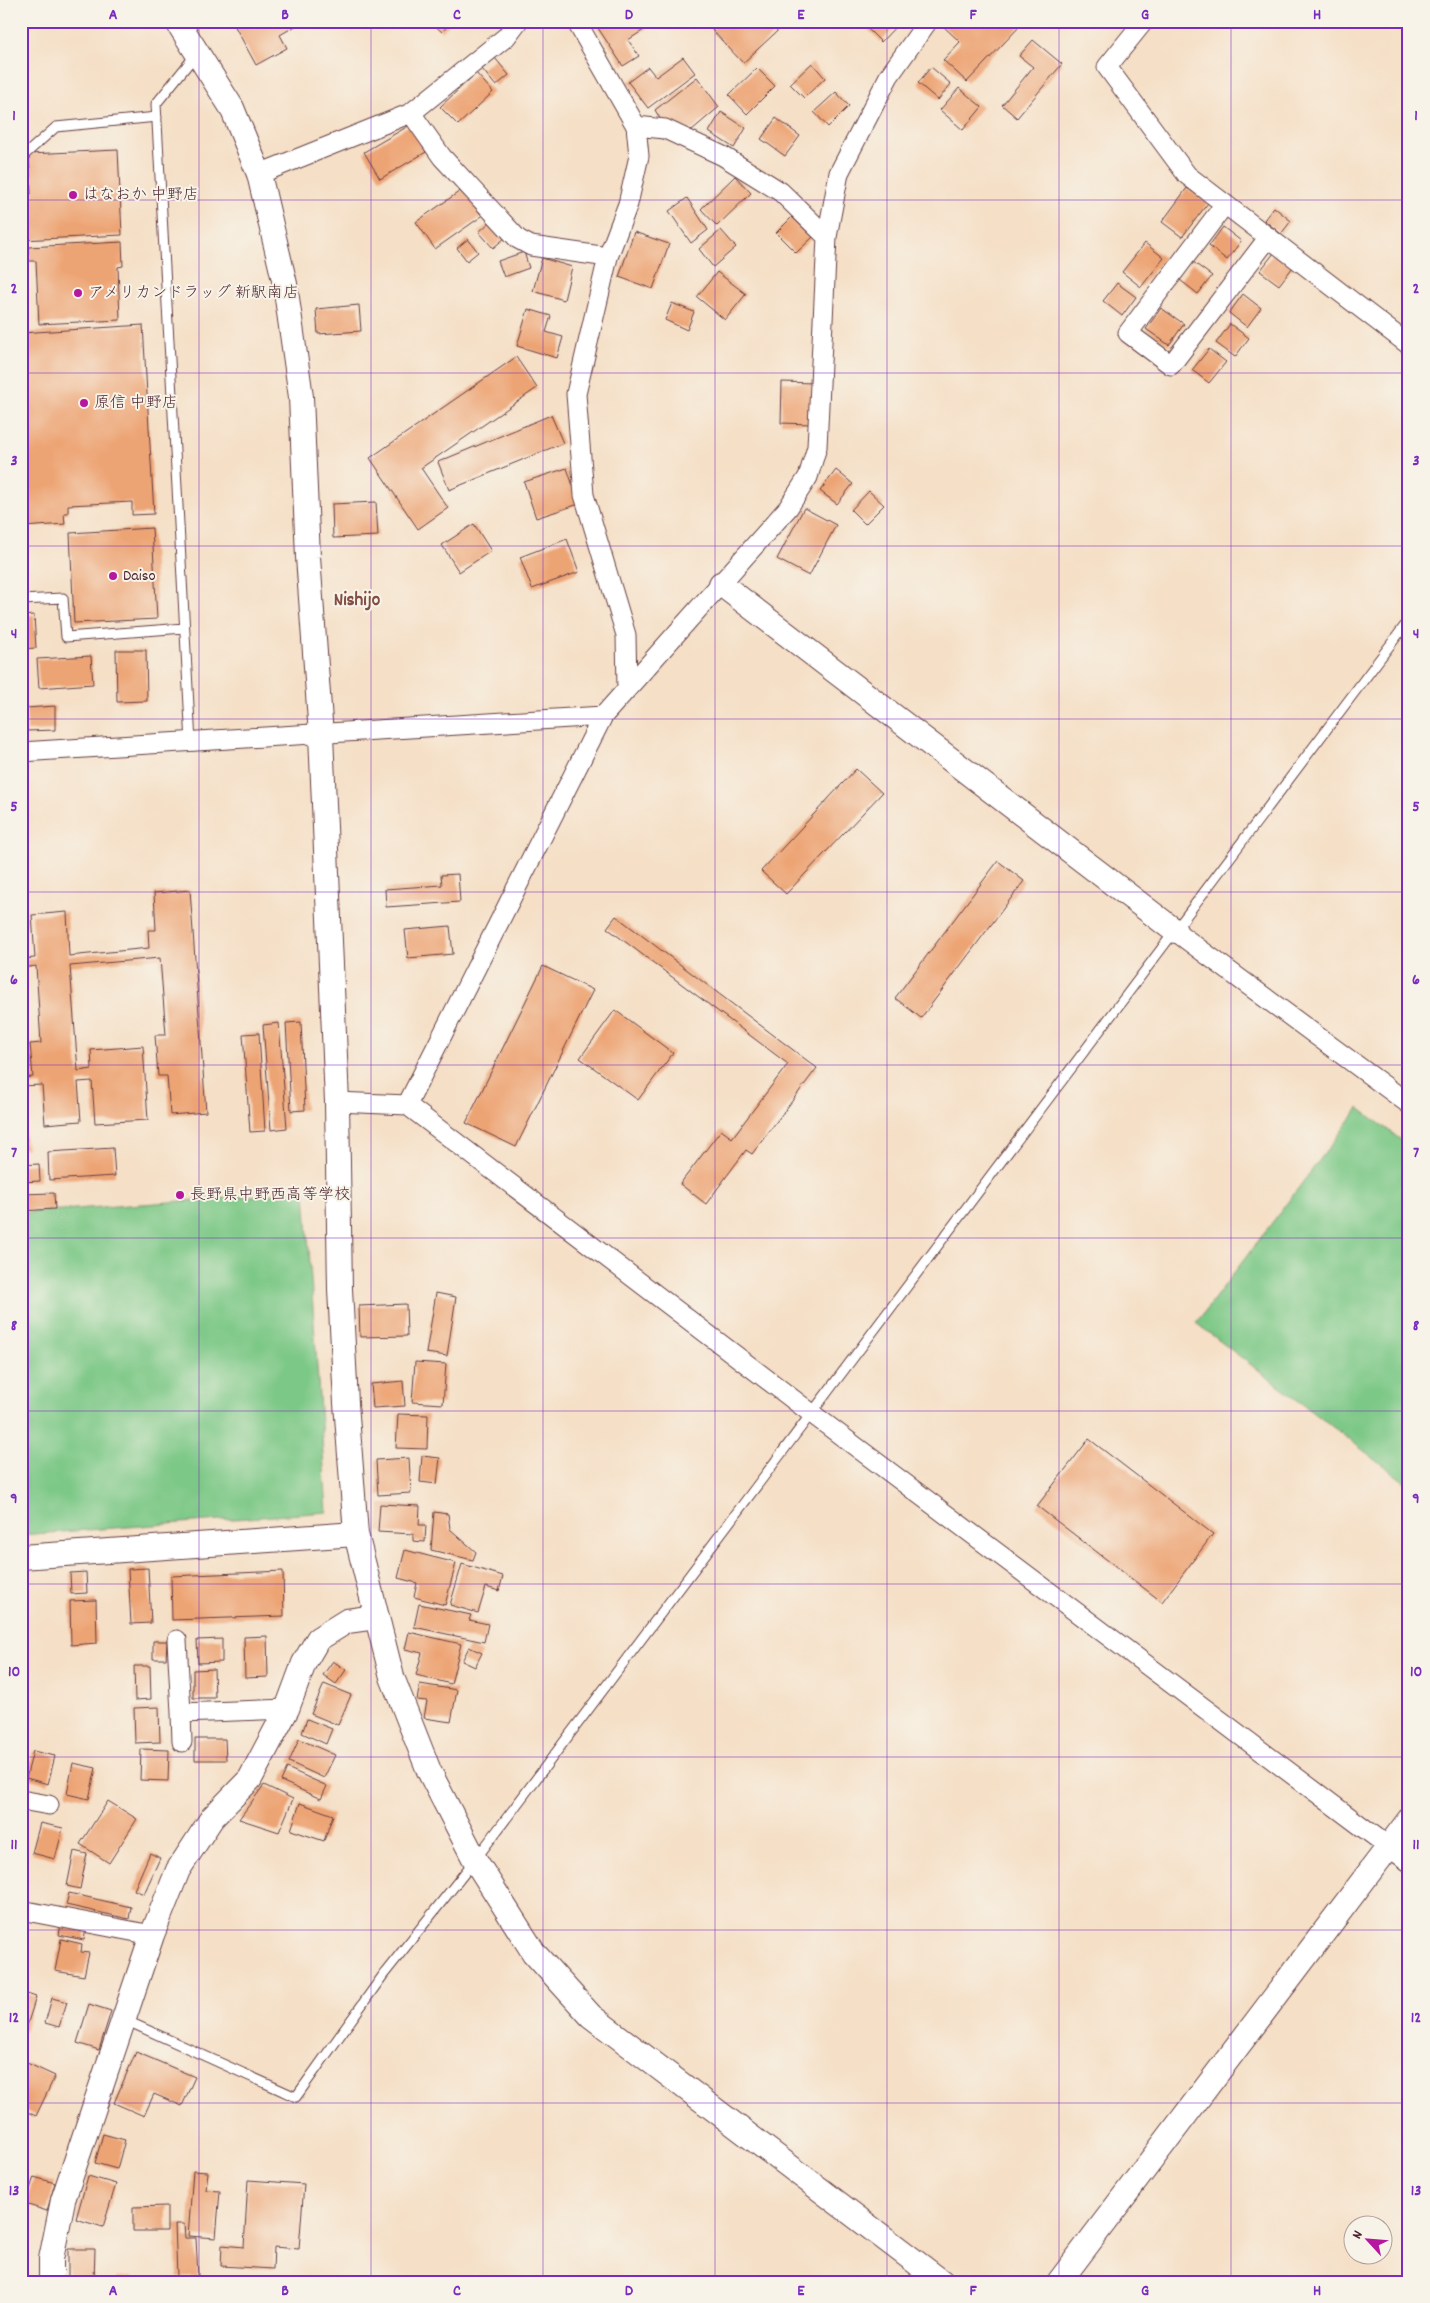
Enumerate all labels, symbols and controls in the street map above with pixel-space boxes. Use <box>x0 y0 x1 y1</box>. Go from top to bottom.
text: A <box>109 4 118 27</box>
text: B <box>281 4 289 27</box>
text: C <box>453 4 461 27</box>
text: D <box>625 4 634 27</box>
text: E <box>797 4 805 27</box>
text: F <box>969 4 977 27</box>
text: G <box>1141 4 1149 27</box>
text: H <box>1313 4 1321 27</box>
text: 1 <box>12 105 16 128</box>
text: 1 <box>1414 105 1418 128</box>
place label: はなおか 中野店 <box>83 184 199 207</box>
marker: はなおか 中野店 <box>67 189 79 201</box>
text: 2 <box>11 278 18 301</box>
text: 2 <box>1413 278 1420 301</box>
place label: アメリカンドラッグ 新駅南店 <box>88 282 299 305</box>
marker: アメリカンドラッグ 新駅南店 <box>72 287 84 299</box>
place label: 原信 中野店 <box>94 392 178 415</box>
marker: 原信 中野店 <box>78 397 90 409</box>
text: 3 <box>10 450 18 473</box>
text: 3 <box>1412 450 1420 473</box>
place label: Daiso <box>123 565 156 588</box>
marker: Daiso <box>107 570 119 582</box>
district label: Nishijo <box>334 588 381 615</box>
text: 4 <box>11 623 17 646</box>
text: 4 <box>1413 623 1419 646</box>
text: 5 <box>10 796 18 819</box>
text: 5 <box>1412 796 1420 819</box>
text: 6 <box>10 969 18 992</box>
text: 6 <box>1412 969 1420 992</box>
text: 7 <box>11 1142 17 1165</box>
text: 7 <box>1413 1142 1419 1165</box>
place label: 長野県中野西高等学校 <box>190 1184 350 1207</box>
marker: 長野県中野西高等学校 <box>174 1189 186 1201</box>
text: 8 <box>11 1315 18 1338</box>
text: 8 <box>1413 1315 1420 1338</box>
text: 9 <box>10 1488 18 1511</box>
text: 9 <box>1412 1488 1420 1511</box>
text: 10 <box>8 1661 20 1684</box>
text: 10 <box>1410 1661 1422 1684</box>
text: 11 <box>10 1834 18 1857</box>
text: 11 <box>1412 1834 1420 1857</box>
text: 12 <box>9 2007 19 2030</box>
text: 12 <box>1411 2007 1421 2030</box>
text: 13 <box>9 2180 19 2203</box>
text: 13 <box>1411 2180 1421 2203</box>
north arrow <box>1342 2216 1392 2266</box>
text: N <box>1348 2228 1369 2243</box>
text: A <box>109 2280 118 2303</box>
text: B <box>281 2280 289 2303</box>
text: C <box>453 2280 461 2303</box>
text: D <box>625 2280 634 2303</box>
text: E <box>797 2280 805 2303</box>
text: F <box>969 2280 977 2303</box>
text: G <box>1141 2280 1149 2303</box>
text: H <box>1313 2280 1321 2303</box>

